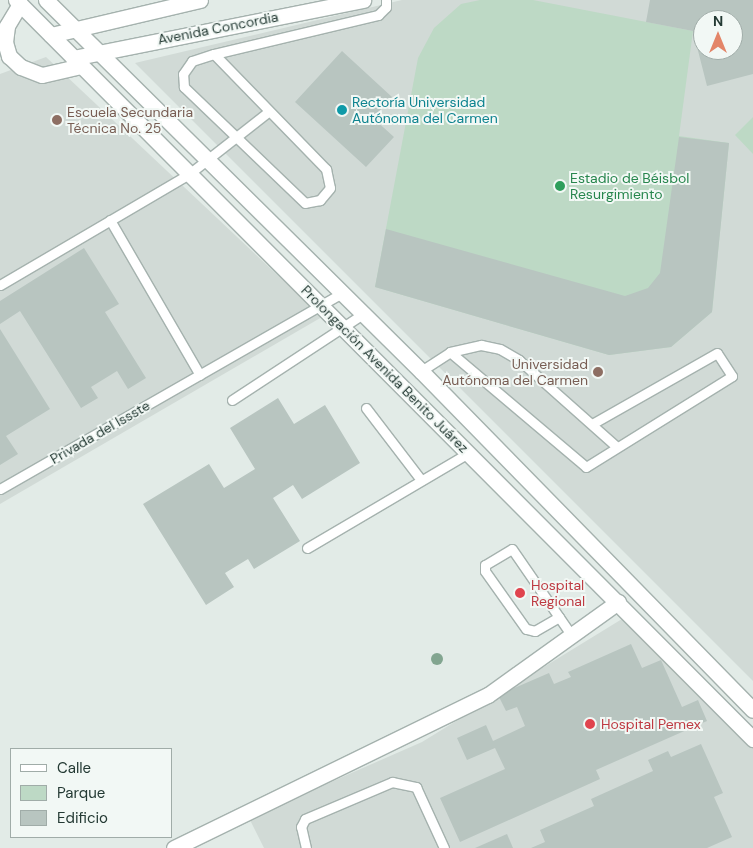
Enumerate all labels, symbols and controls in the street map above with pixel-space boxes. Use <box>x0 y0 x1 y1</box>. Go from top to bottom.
street label: Avenida Concordia <box>156 8 280 48</box>
north arrow <box>693 10 743 60</box>
text: N <box>713 12 723 30</box>
place label: Rectoría Universidad Autónoma del Carmen <box>352 94 498 126</box>
place label: Escuela Secundaria Técnica No. 25 <box>67 104 193 136</box>
marker: Rectoría Universidad Autónoma del Carmen <box>336 104 348 116</box>
marker: Escuela Secundaria Técnica No. 25 <box>51 114 63 126</box>
place label: Estadio de Béisbol Resurgimiento <box>570 170 689 202</box>
marker: Estadio de Béisbol Resurgimiento <box>554 180 566 192</box>
street label: Prolongación Avenida Benito Juárez <box>298 282 472 456</box>
place label: Universidad Autónoma del Carmen <box>442 356 588 388</box>
marker: Universidad Autónoma del Carmen <box>592 366 604 378</box>
street label: Privada del Issste <box>47 397 153 467</box>
place label: Hospital Regional <box>531 577 585 610</box>
marker: Hospital Regional <box>513 586 527 600</box>
place label: Hospital Pemex <box>601 716 701 732</box>
marker: Hospital Pemex <box>583 717 597 731</box>
legend <box>10 748 172 838</box>
text: Calle <box>57 758 91 778</box>
text: Parque <box>57 783 105 803</box>
text: Edificio <box>57 808 108 828</box>

